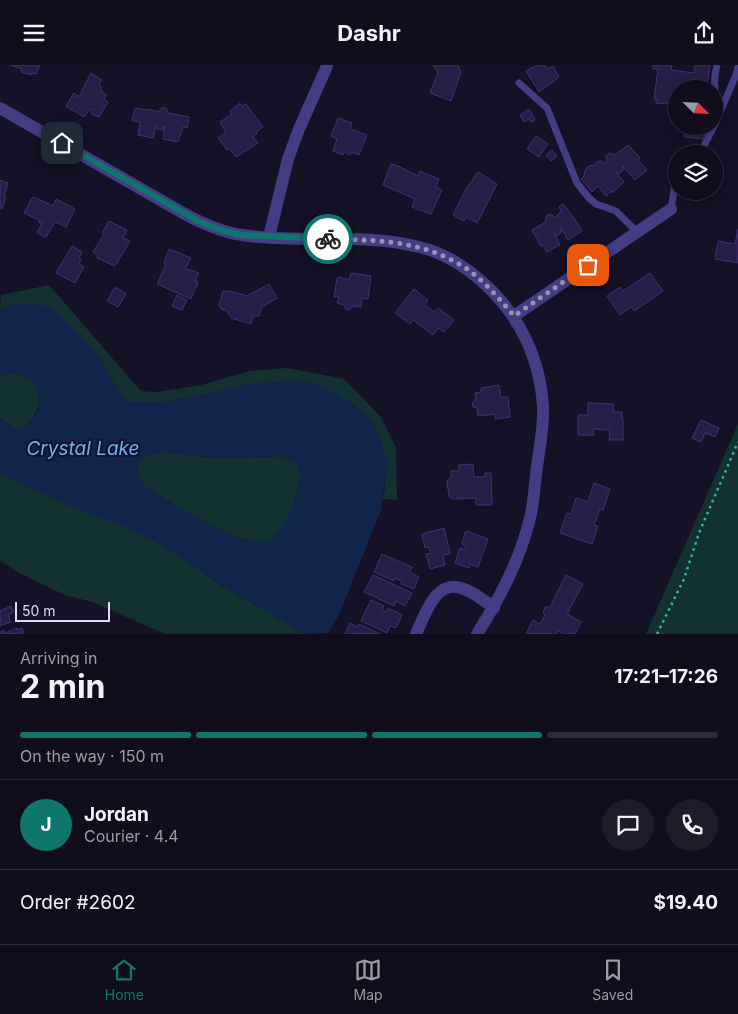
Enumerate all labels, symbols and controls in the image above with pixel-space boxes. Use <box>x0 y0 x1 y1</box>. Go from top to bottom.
icon: menu <box>20 19 48 47</box>
icon: share <box>690 19 718 47</box>
text: Dashr <box>337 20 401 46</box>
north arrow <box>668 80 722 135</box>
map controls <box>668 80 723 200</box>
pin <box>41 122 83 164</box>
icon: home <box>48 129 76 157</box>
button: layers <box>668 145 723 200</box>
courier <box>303 214 353 264</box>
icon: bike <box>314 225 342 253</box>
pin <box>567 244 609 286</box>
icon: bag <box>574 251 602 279</box>
water label: Crystal Lake <box>26 437 140 460</box>
scale bar <box>15 599 110 622</box>
text: 50 m <box>22 602 56 619</box>
text: Arriving in <box>20 648 97 668</box>
text: 17:21–17:26 <box>614 665 718 688</box>
text: 2 min <box>20 667 106 706</box>
text: On the way · 150 m <box>20 746 164 766</box>
button: chat <box>602 799 654 851</box>
button: phone <box>666 799 718 851</box>
text: Jordan <box>84 803 149 826</box>
text: J <box>40 813 52 836</box>
text: Courier · 4.4 <box>84 826 179 846</box>
text: Order #2602 <box>20 891 136 914</box>
text: $19.40 <box>654 891 718 914</box>
tab: Home <box>105 956 144 1003</box>
tab: Map <box>354 956 383 1003</box>
tab: Saved <box>592 956 633 1003</box>

